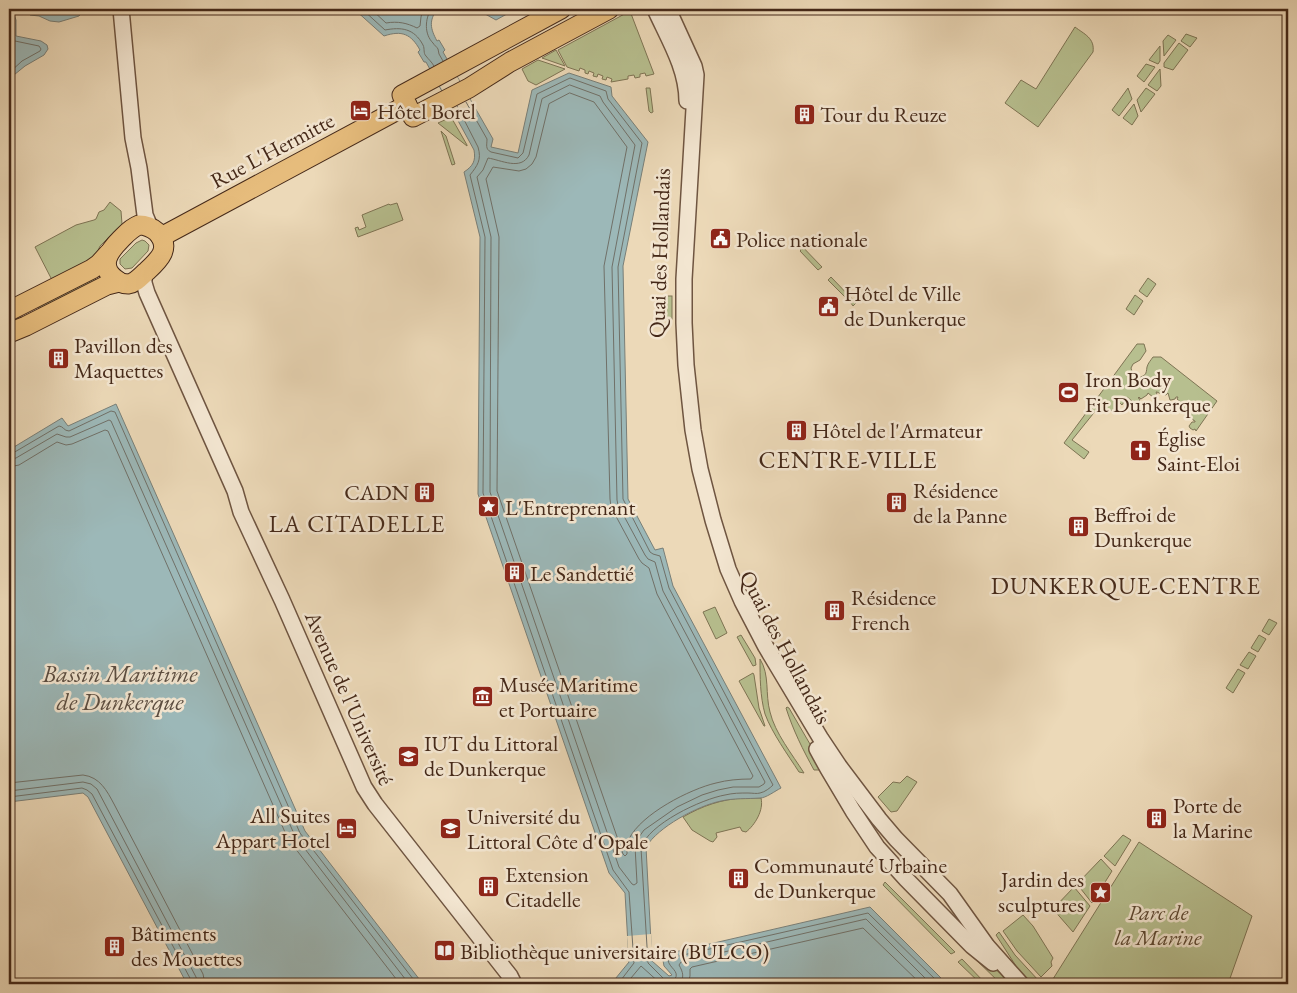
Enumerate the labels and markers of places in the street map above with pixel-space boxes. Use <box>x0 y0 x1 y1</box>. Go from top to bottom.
place label: Hôtel Borel <box>377 97 476 126</box>
hotel icon: Hôtel Borel <box>349 99 373 123</box>
place label: Tour du Reuze <box>820 100 947 129</box>
building icon: Tour du Reuze <box>792 102 816 126</box>
place label: Police nationale <box>736 225 868 254</box>
public building icon: Police nationale <box>708 227 732 251</box>
place label: Hôtel de Ville de Dunkerque <box>844 279 966 333</box>
public building icon: Hôtel de Ville de Dunkerque <box>816 294 840 318</box>
place label: Pavillon des Maquettes <box>74 331 173 385</box>
building icon: Pavillon des Maquettes <box>46 346 70 370</box>
place label: Iron Body Fit Dunkerque <box>1085 365 1211 419</box>
sports icon: Iron Body Fit Dunkerque <box>1057 380 1081 404</box>
place label: Hôtel de l'Armateur <box>812 416 983 445</box>
building icon: Hôtel de l'Armateur <box>784 418 808 442</box>
place label: Église Saint-Eloi <box>1157 424 1240 478</box>
church icon: Église Saint-Eloi <box>1129 439 1153 463</box>
place label: Résidence de la Panne <box>913 476 1008 530</box>
place label: CADN <box>344 478 410 507</box>
building icon: CADN <box>413 480 437 504</box>
building icon: Résidence de la Panne <box>885 491 909 515</box>
place label: L'Entreprenant <box>505 493 635 522</box>
place icon: L'Entreprenant <box>477 495 501 519</box>
place label: Beffroi de Dunkerque <box>1094 500 1192 554</box>
building icon: Beffroi de Dunkerque <box>1066 515 1090 539</box>
place label: Le Sandettié <box>530 559 634 588</box>
building icon: Le Sandettié <box>502 561 526 585</box>
place label: Résidence French <box>851 583 937 637</box>
building icon: Résidence French <box>823 598 847 622</box>
place label: Musée Maritime et Portuaire <box>499 670 638 724</box>
museum icon: Musée Maritime et Portuaire <box>471 685 495 709</box>
place label: IUT du Littoral de Dunkerque <box>424 729 558 783</box>
school or university icon: IUT du Littoral de Dunkerque <box>396 744 420 768</box>
place label: Porte de la Marine <box>1173 791 1253 845</box>
place label: All Suites Appart Hotel <box>214 801 330 855</box>
place label: Université du Littoral Côte d'Opale <box>467 802 649 856</box>
building icon: Porte de la Marine <box>1145 806 1169 830</box>
hotel icon: All Suites Appart Hotel <box>334 816 358 840</box>
school or university icon: Université du Littoral Côte d'Opale <box>439 817 463 841</box>
place label: Communauté Urbaine de Dunkerque <box>754 851 947 905</box>
place label: Extension Citadelle <box>505 860 589 914</box>
place label: Jardin des sculptures <box>998 865 1084 919</box>
building icon: Communauté Urbaine de Dunkerque <box>726 866 750 890</box>
building icon: Extension Citadelle <box>477 875 501 899</box>
place icon: Jardin des sculptures <box>1088 880 1112 904</box>
place label: Bâtiments des Mouettes <box>131 919 242 973</box>
building icon: Bâtiments des Mouettes <box>103 934 127 958</box>
place label: Bibliothèque universitaire (BULCO) <box>460 937 769 966</box>
library icon: Bibliothèque universitaire (BULCO) <box>432 939 456 963</box>

